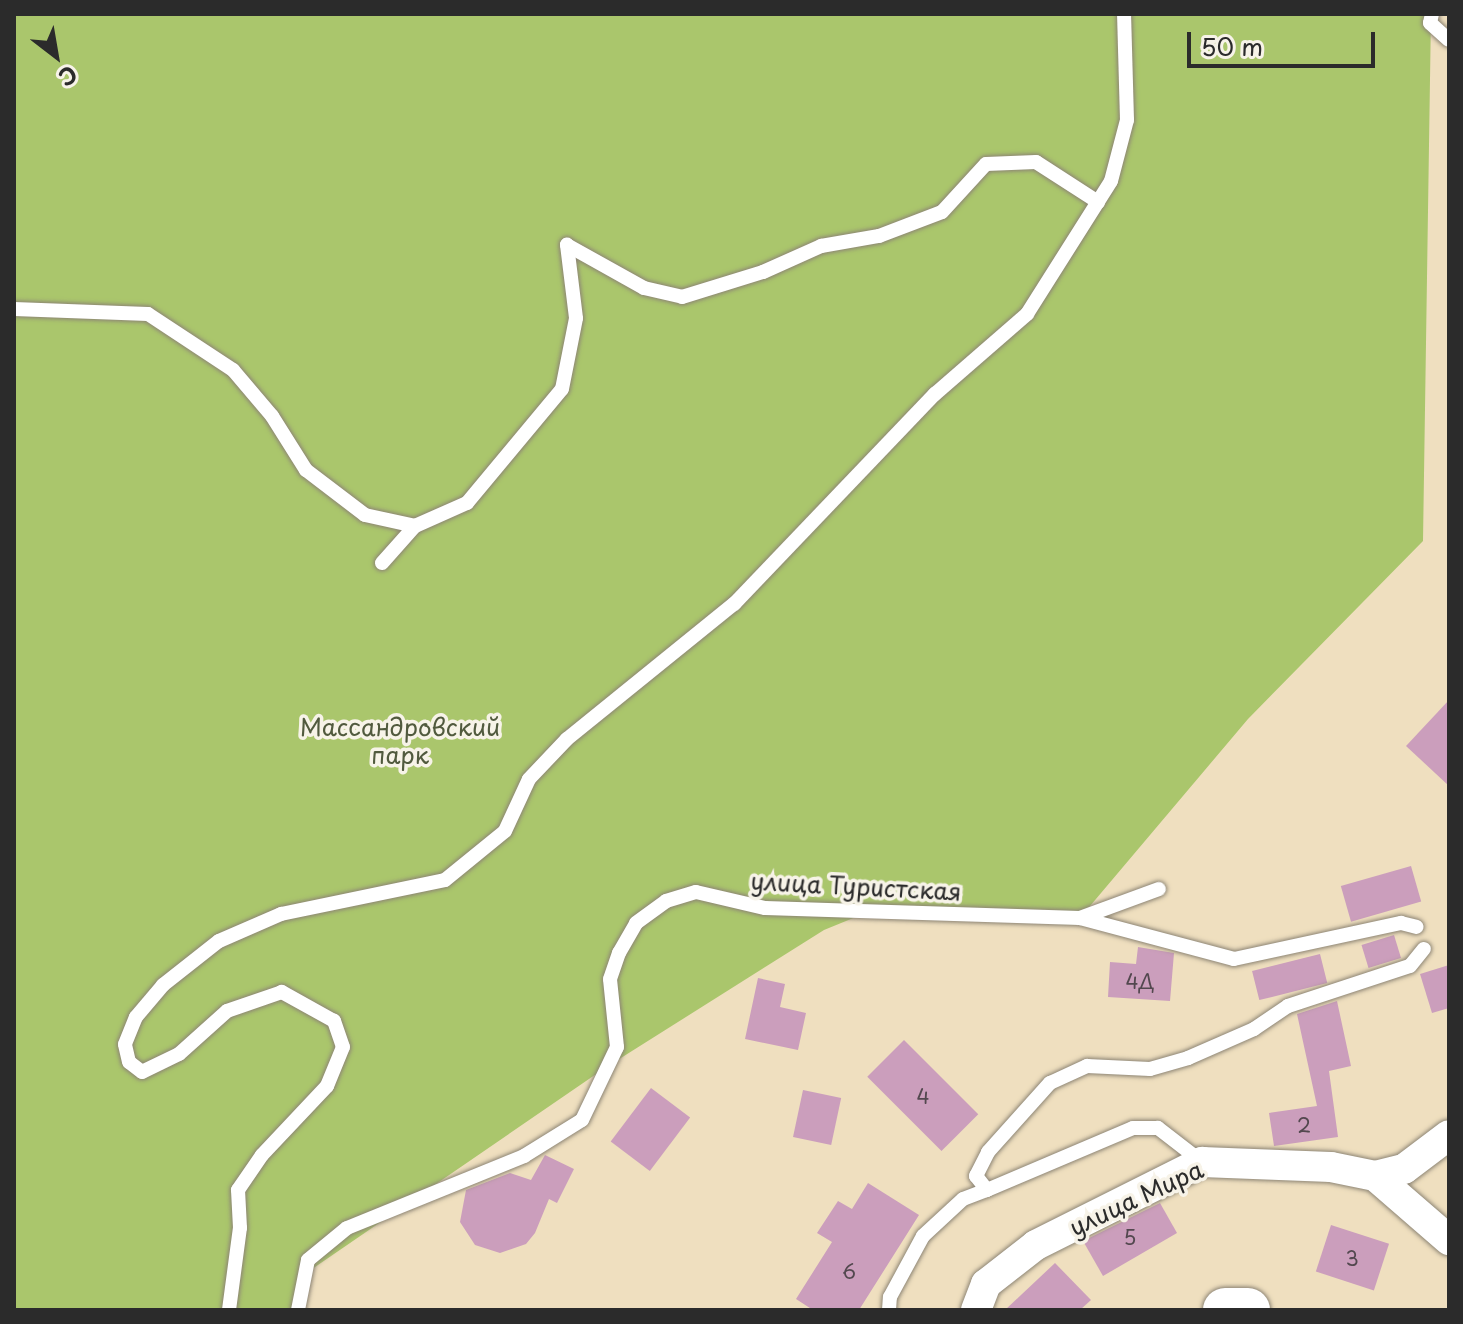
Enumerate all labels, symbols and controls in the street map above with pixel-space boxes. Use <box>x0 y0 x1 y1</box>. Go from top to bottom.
north arrow <box>16 16 96 96</box>
scale bar <box>1191 16 1379 66</box>
text: 50 m <box>1201 28 1263 64</box>
text: С <box>53 59 84 95</box>
park label: Массандровский парк <box>300 713 500 769</box>
street label: улица Туристская <box>749 866 963 906</box>
house number: 4Д <box>1126 969 1154 993</box>
house number: 4 <box>916 1084 930 1108</box>
house number: 2 <box>1297 1113 1311 1137</box>
street label: улица Мира <box>1064 1154 1208 1242</box>
house number: 5 <box>1124 1225 1136 1249</box>
house number: 3 <box>1345 1246 1359 1270</box>
house number: 6 <box>842 1259 856 1283</box>

